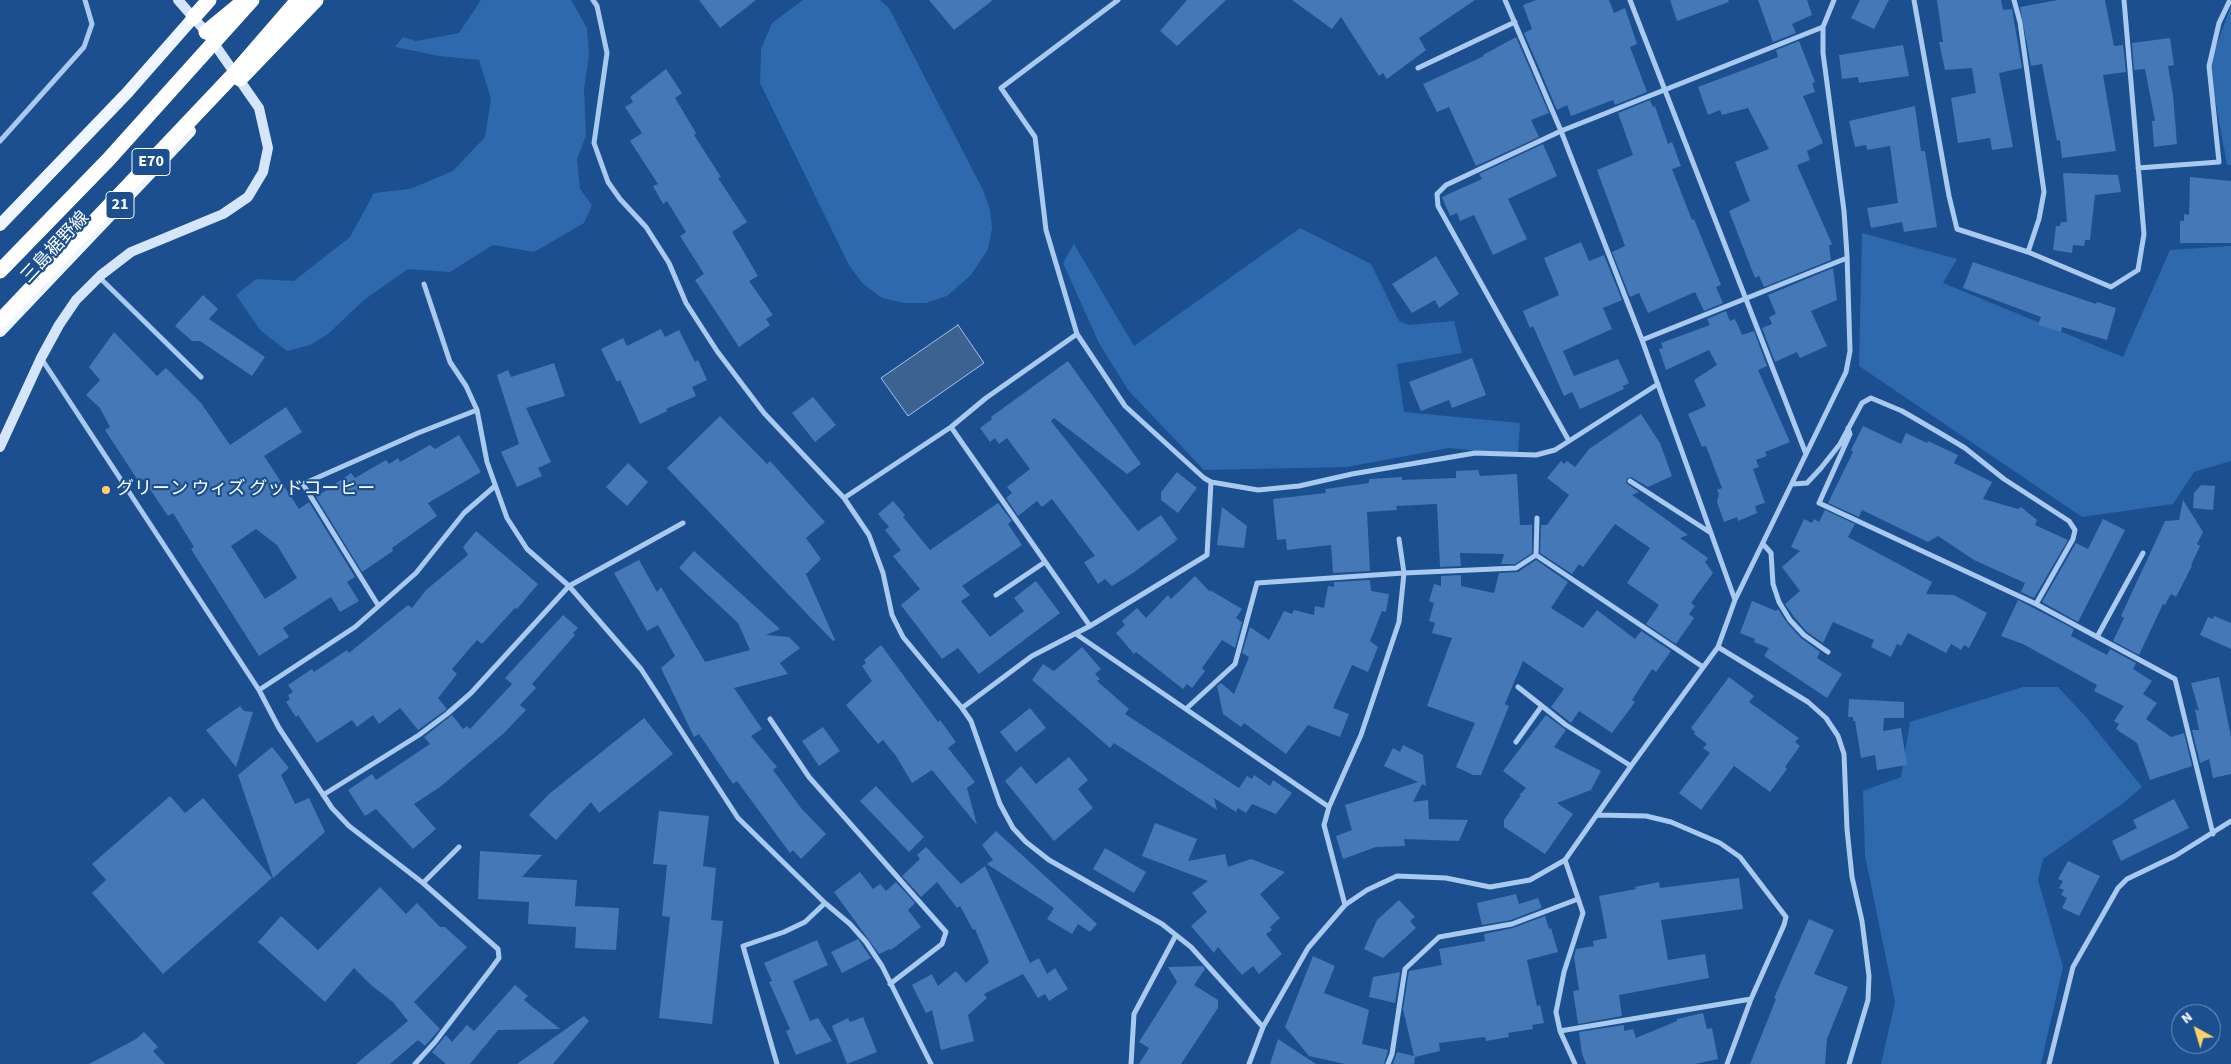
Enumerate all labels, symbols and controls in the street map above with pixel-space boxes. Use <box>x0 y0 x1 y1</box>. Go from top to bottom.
road number: E70 <box>132 148 170 176</box>
road number: 21 <box>106 192 134 218</box>
street label: 三島裾野線 <box>17 208 95 288</box>
place label: グリーン ウィズ グッドコーヒー <box>116 479 375 501</box>
marker: グリーン ウィズ グッドコーヒー <box>100 484 112 496</box>
north arrow <box>2171 1004 2221 1054</box>
text: N <box>2177 1007 2197 1029</box>

